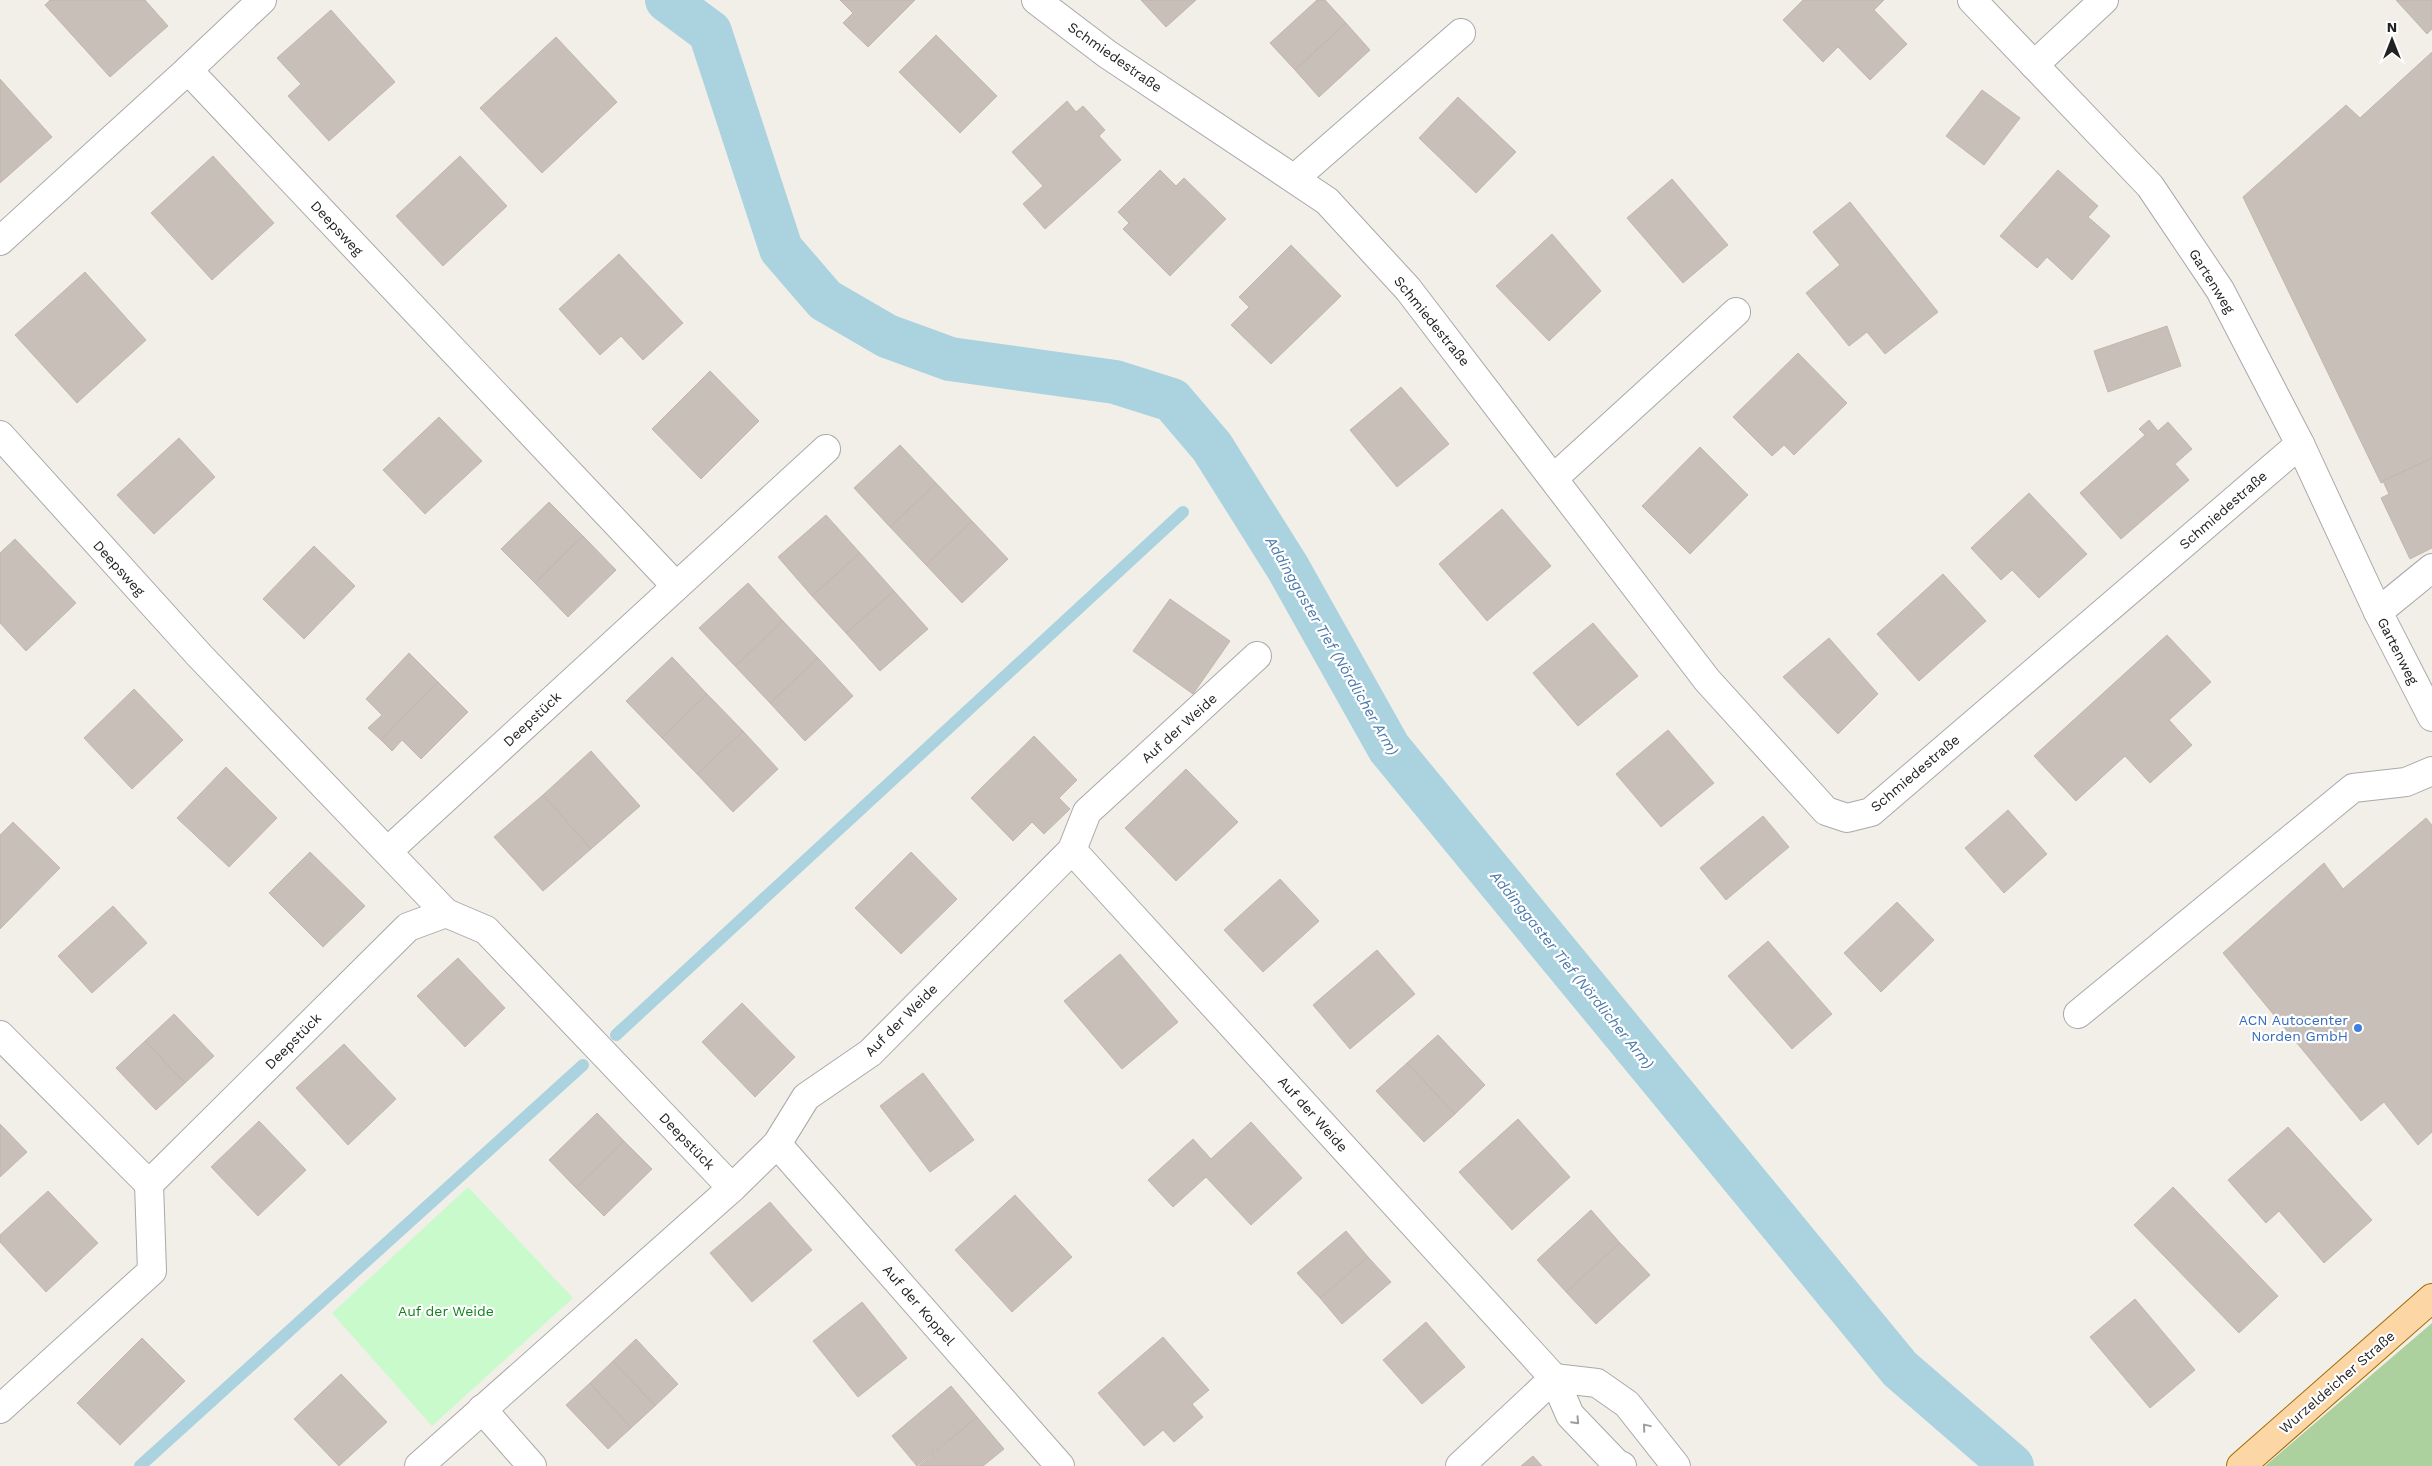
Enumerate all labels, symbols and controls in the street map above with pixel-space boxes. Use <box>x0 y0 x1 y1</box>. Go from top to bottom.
north arrow <box>2367 15 2417 65</box>
street label: Schmiedestraße <box>1065 19 1165 95</box>
text: N <box>2387 19 2397 35</box>
street label: Deepsweg <box>308 197 367 259</box>
street label: Gartenweg <box>2186 246 2238 317</box>
street label: Schmiedestraße <box>1391 273 1473 369</box>
street label: Schmiedestraße <box>2176 468 2270 552</box>
water label: Addinggaster Tief (Nördlicher Arm) <box>1261 533 1402 758</box>
street label: Deepsweg <box>90 537 148 599</box>
street label: Gartenweg <box>2374 615 2422 688</box>
street label: Deepstück <box>500 688 564 750</box>
street label: Auf der Weide <box>1138 690 1220 766</box>
street label: Schmiedestraße <box>1867 731 1963 815</box>
water label: Addinggaster Tief (Nördlicher Arm) <box>1486 867 1657 1073</box>
street label: Auf der Weide <box>861 980 941 1060</box>
street label: Deepstück <box>262 1010 324 1072</box>
place label: ACN Autocenter Norden GmbH <box>2239 1012 2348 1044</box>
marker: ACN Autocenter Norden GmbH <box>2352 1022 2364 1034</box>
street label: Auf der Weide <box>1275 1073 1351 1155</box>
street label: Deepstück <box>656 1109 718 1173</box>
street label: Auf der Koppel <box>880 1261 959 1349</box>
park label: Auf der Weide <box>398 1303 494 1319</box>
street label: Wurzeldeicher Straße <box>2276 1328 2398 1436</box>
one-way arrow <box>1570 1415 1579 1424</box>
one-way arrow <box>1643 1424 1652 1433</box>

